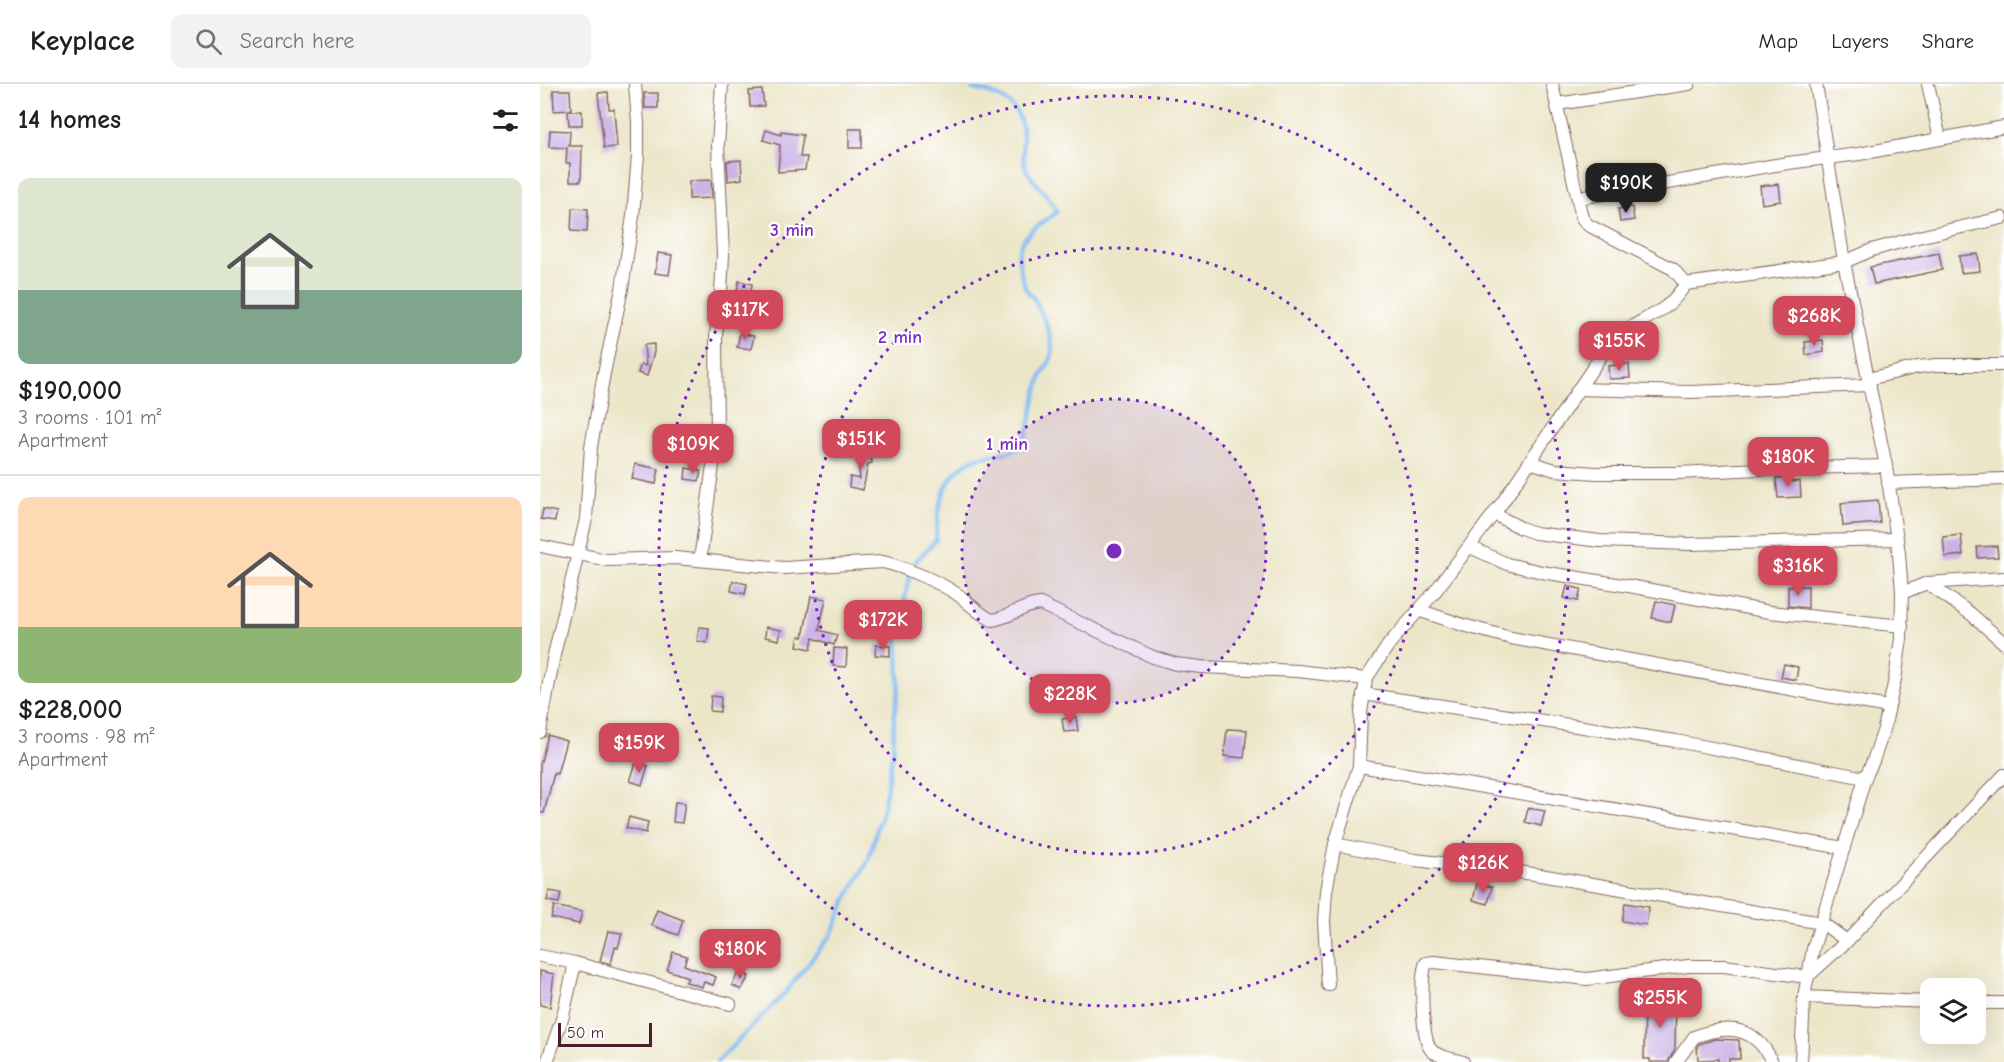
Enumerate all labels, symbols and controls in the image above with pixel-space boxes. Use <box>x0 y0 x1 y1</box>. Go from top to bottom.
search box <box>171 14 591 68</box>
text: Keyplace <box>30 25 135 57</box>
icon: search <box>192 25 225 58</box>
text: Search here <box>240 28 354 54</box>
text: Map <box>1759 29 1798 53</box>
text: Layers <box>1831 29 1889 53</box>
text: Share <box>1922 29 1974 53</box>
icon: filters <box>489 104 522 137</box>
text: 14 homes <box>18 105 121 135</box>
pin: $190K <box>1584 163 1668 214</box>
text: $190K <box>1599 171 1653 194</box>
icon: home <box>216 217 324 325</box>
text: 3 min <box>770 220 814 241</box>
pin: $117K <box>703 290 787 341</box>
pin: $268K <box>1772 296 1856 347</box>
text: $117K <box>721 298 769 321</box>
text: $268K <box>1787 304 1841 327</box>
pin: $155K <box>1577 321 1661 372</box>
text: 2 min <box>878 327 922 348</box>
text: $155K <box>1593 329 1645 352</box>
text: $190,000 <box>18 376 122 406</box>
text: 3 rooms · 101 m² <box>18 406 162 429</box>
pin: $151K <box>819 419 903 470</box>
pin: $109K <box>651 424 735 475</box>
text: $151K <box>836 427 886 450</box>
text: Apartment <box>18 429 108 452</box>
text: $109K <box>666 432 720 455</box>
text: 1 min <box>986 434 1028 455</box>
pin: $180K <box>1746 437 1830 488</box>
text: $180K <box>1762 445 1814 468</box>
icon: home <box>216 536 324 644</box>
centre of rings <box>1104 541 1124 561</box>
pin: $316K <box>1756 546 1840 597</box>
text: $316K <box>1772 554 1824 577</box>
pin: $172K <box>841 600 925 651</box>
text: $172K <box>858 608 908 631</box>
pin: $228K <box>1028 674 1112 725</box>
text: $228K <box>1043 682 1097 705</box>
text: $228,000 <box>18 695 122 725</box>
pin: $159K <box>597 723 681 774</box>
text: 3 rooms · 98 m² <box>18 725 154 748</box>
text: $159K <box>613 731 665 754</box>
text: Apartment <box>18 748 108 771</box>
pin: $126K <box>1441 843 1525 894</box>
text: $126K <box>1457 851 1509 874</box>
pin: $180K <box>698 929 782 980</box>
text: $180K <box>714 937 766 960</box>
pin: $255K <box>1618 978 1702 1029</box>
map controls <box>1920 978 1986 1044</box>
button: layers <box>1920 978 1986 1044</box>
text: $255K <box>1633 986 1687 1009</box>
scale bar <box>558 1020 652 1048</box>
text: 50 m <box>567 1024 604 1042</box>

